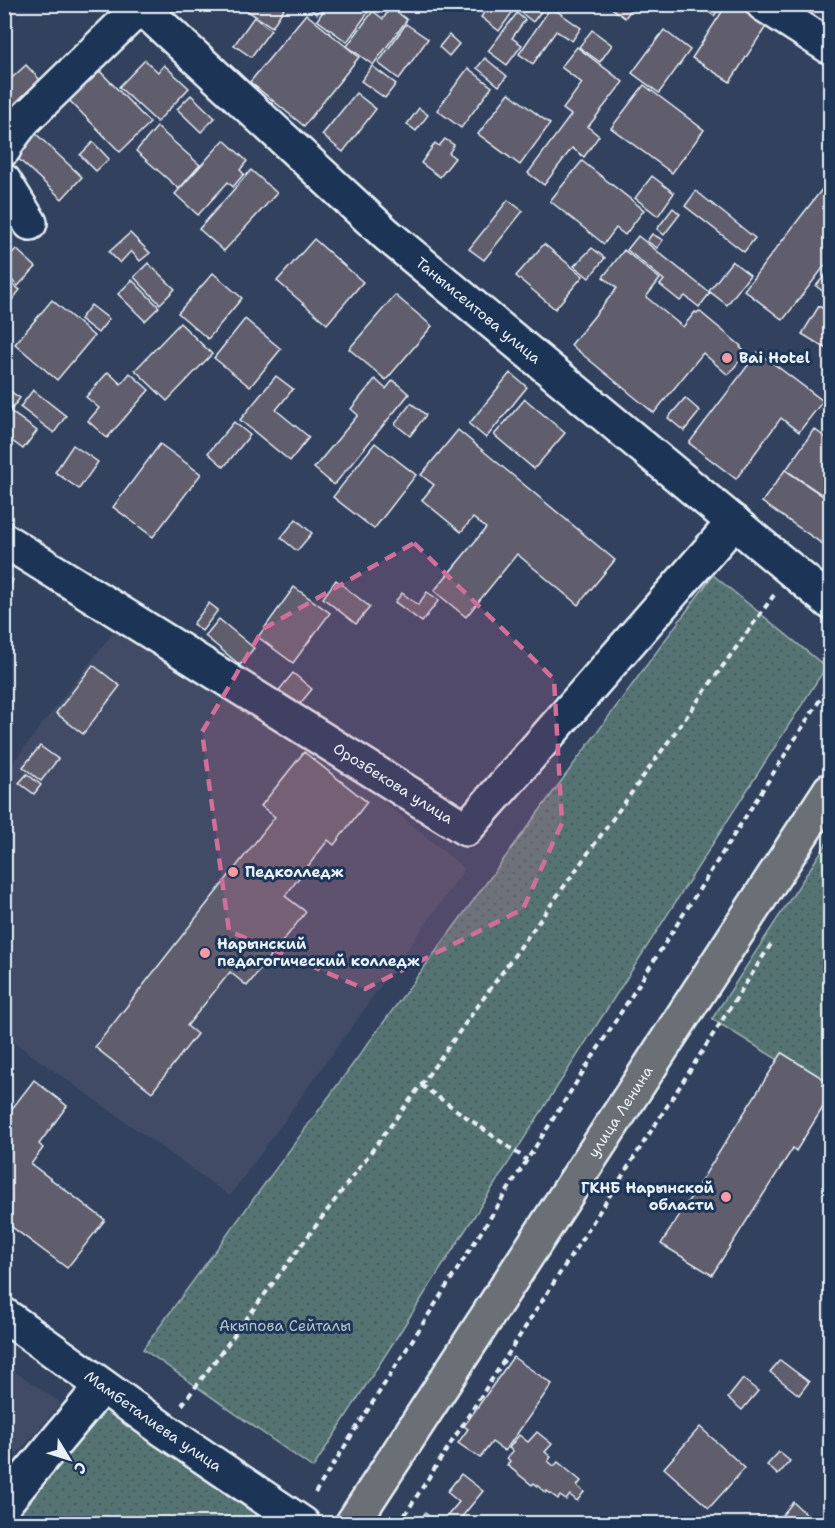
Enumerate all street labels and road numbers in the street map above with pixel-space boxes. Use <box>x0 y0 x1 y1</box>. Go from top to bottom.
street label: Танымсеитова улица <box>411 253 546 369</box>
street label: Орозбекова улица <box>329 738 457 829</box>
street label: улица Ленина <box>583 1062 658 1161</box>
street label: Мамбеталиева улица <box>80 1366 226 1477</box>

